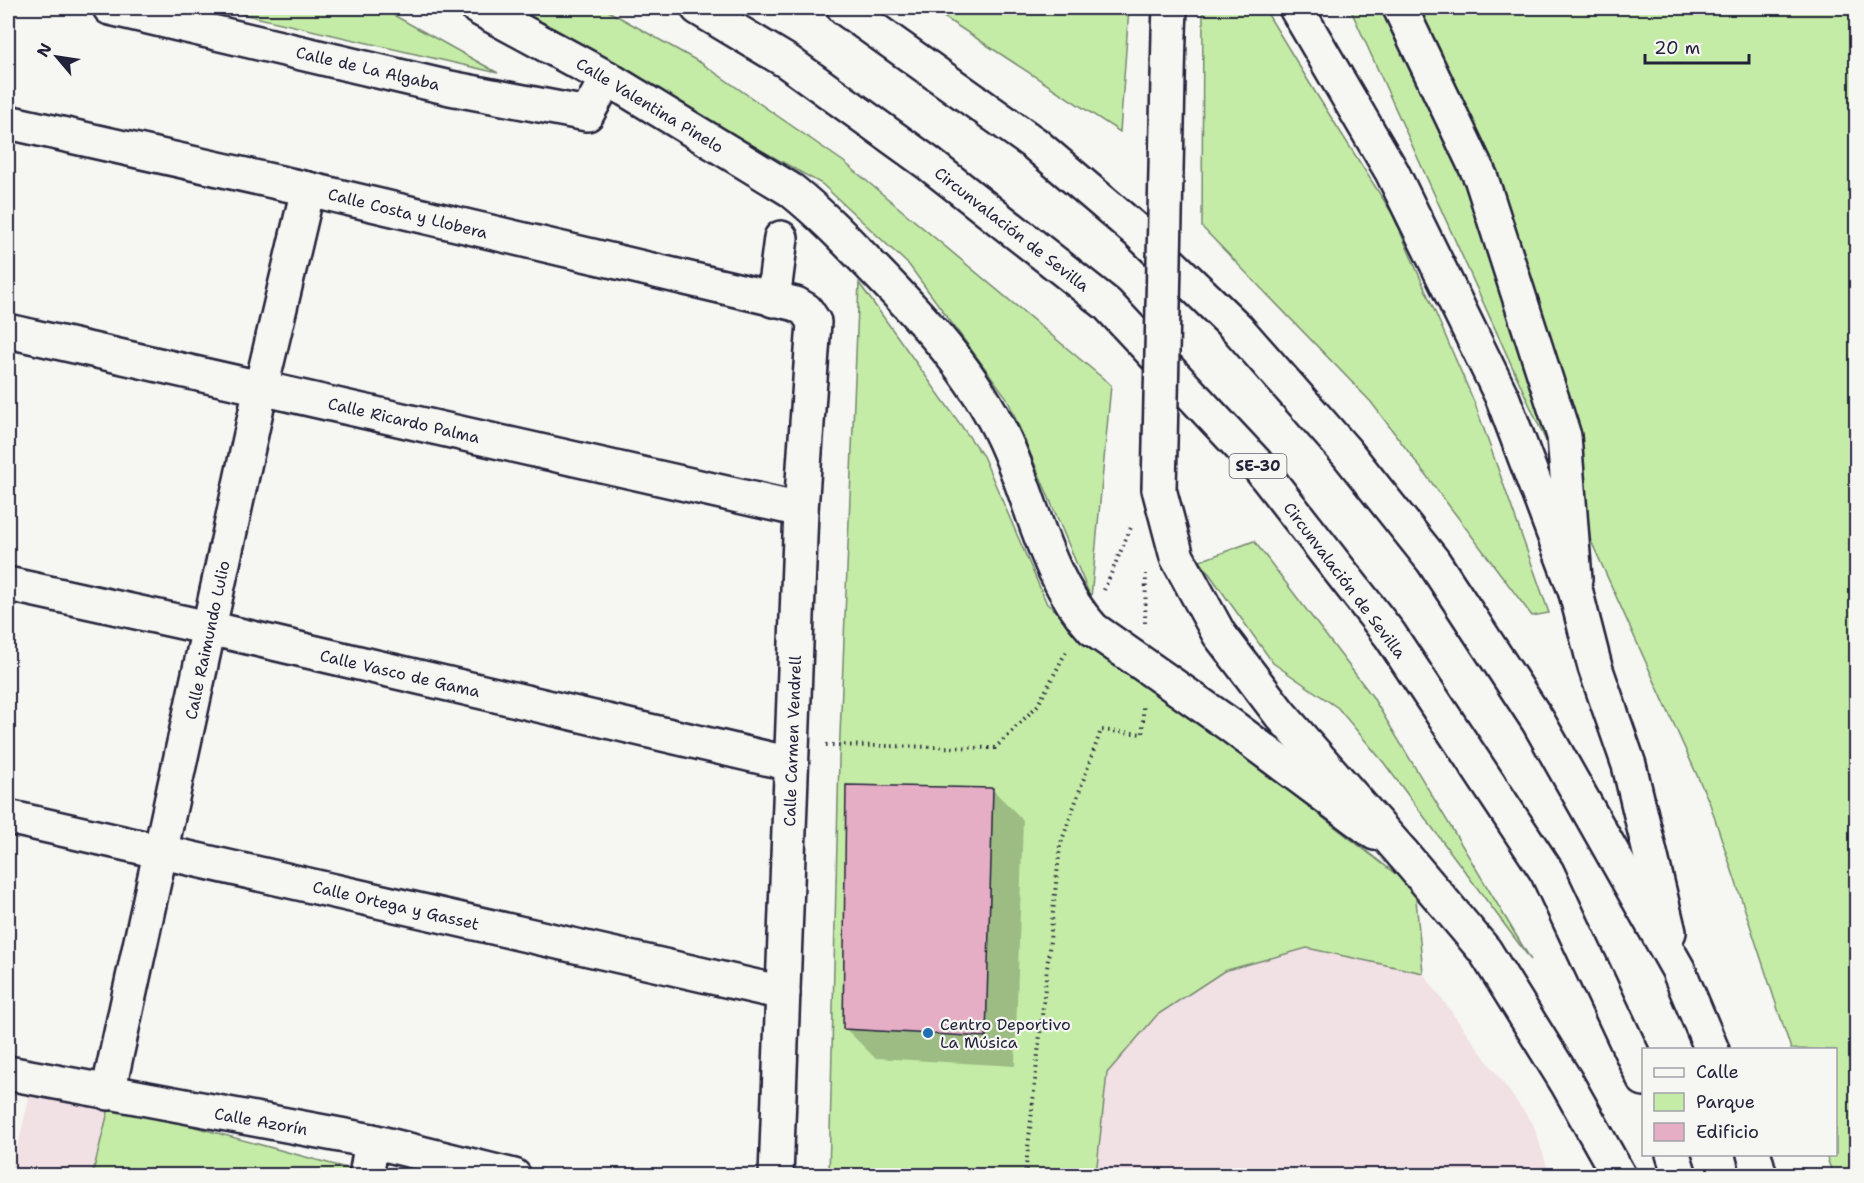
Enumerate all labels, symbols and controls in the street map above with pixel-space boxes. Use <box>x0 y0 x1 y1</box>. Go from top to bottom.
north arrow <box>27 27 87 87</box>
scale bar <box>1645 27 1748 65</box>
text: 20 m <box>1654 36 1700 60</box>
text: N <box>32 39 57 61</box>
street label: Calle de La Algaba <box>294 42 442 95</box>
street label: Calle Valentina Pinelo <box>572 53 727 158</box>
street label: Circunvalación de Sevilla <box>930 162 1093 296</box>
street label: Calle Costa y Llobera <box>326 183 490 243</box>
street label: Calle Ricardo Palma <box>326 393 482 448</box>
road number: SE-30 <box>1230 454 1286 478</box>
street label: Circunvalación de Sevilla <box>1279 498 1410 663</box>
street label: Calle Raimundo Lulio <box>180 559 235 722</box>
street label: Calle Vasco de Gama <box>318 645 482 702</box>
street label: Calle Carmen Vendrell <box>779 655 806 827</box>
street label: Calle Ortega y Gasset <box>311 876 481 935</box>
place label: Centro Deportivo La Música <box>940 1014 1071 1053</box>
marker: Centro Deportivo La Música <box>921 1026 935 1040</box>
legend <box>1642 1048 1837 1156</box>
text: Calle <box>1696 1060 1739 1084</box>
text: Parque <box>1696 1090 1755 1114</box>
street label: Calle Azorín <box>213 1103 309 1140</box>
text: Edificio <box>1696 1120 1759 1144</box>

